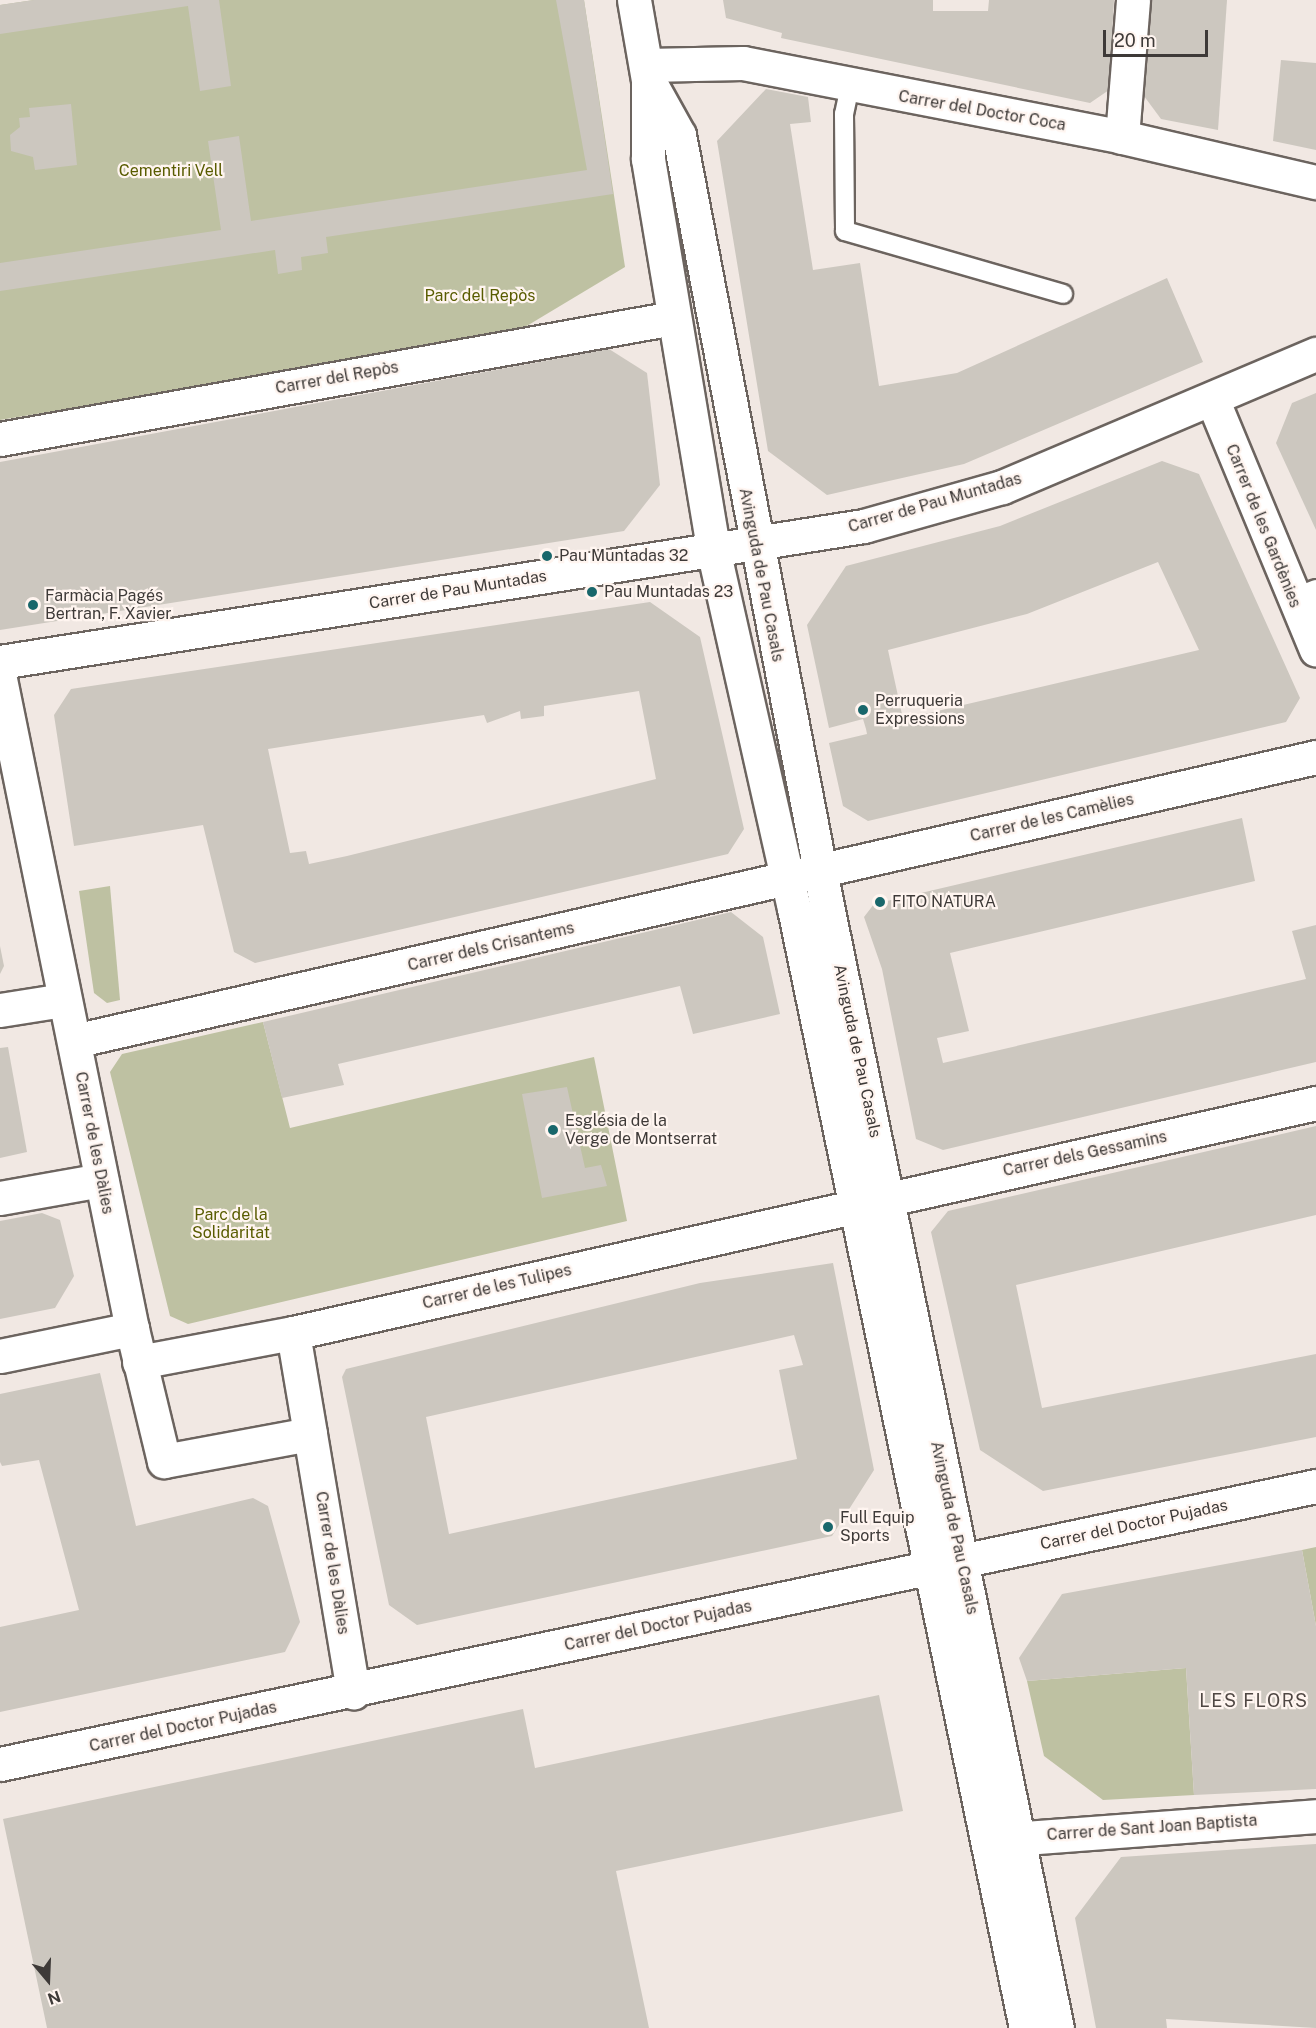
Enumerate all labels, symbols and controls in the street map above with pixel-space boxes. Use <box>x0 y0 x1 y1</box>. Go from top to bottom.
scale bar <box>1106 18 1211 56</box>
text: 20 m <box>1114 30 1156 51</box>
street label: Carrer del Doctor Coca <box>897 87 1067 135</box>
park label: Cementiri Vell <box>119 161 223 181</box>
park label: Parc del Repòs <box>424 286 536 306</box>
street label: Carrer del Repòs <box>274 358 400 398</box>
street label: Carrer de les Gardènies <box>1221 441 1305 611</box>
street label: Carrer de Pau Muntadas <box>846 469 1024 537</box>
street label: Avinguda de Pau Casals <box>735 486 787 664</box>
place label: Pau Muntadas 32 <box>559 546 688 566</box>
marker: Pau Muntadas 32 <box>540 549 554 563</box>
street label: Carrer de Pau Muntadas <box>368 566 548 614</box>
place label: Pau Muntadas 23 <box>604 582 733 602</box>
marker: Pau Muntadas 23 <box>585 585 599 599</box>
place label: Farmàcia Pagés Bertran, F. Xavier <box>45 586 172 624</box>
marker: Farmàcia Pagés Bertran, F. Xavier <box>26 598 40 612</box>
place label: Perruqueria Expressions <box>875 691 965 729</box>
marker: Perruqueria Expressions <box>856 703 870 717</box>
street label: Carrer de les Camèlies <box>968 790 1136 846</box>
place label: FITO NATURA <box>892 892 996 912</box>
marker: FITO NATURA <box>873 895 887 909</box>
street label: Carrer dels Crisantems <box>406 918 576 976</box>
street label: Avinguda de Pau Casals <box>829 962 885 1140</box>
street label: Carrer de les Dàlies <box>71 1070 117 1216</box>
place label: Església de la Verge de Montserrat <box>565 1111 718 1149</box>
marker: Església de la Verge de Montserrat <box>546 1123 560 1137</box>
street label: Carrer dels Gessamins <box>1001 1127 1169 1181</box>
park label: Parc de la Solidaritat <box>192 1205 270 1243</box>
street label: Carrer de les Tulipes <box>420 1260 574 1314</box>
street label: Avinguda de Pau Casals <box>926 1439 982 1617</box>
street label: Carrer de les Dàlies <box>311 1490 353 1636</box>
street label: Carrer del Doctor Pujadas <box>1038 1496 1230 1554</box>
place label: Full Equip Sports <box>840 1508 914 1546</box>
marker: Full Equip Sports <box>821 1520 835 1534</box>
street label: Carrer del Doctor Pujadas <box>562 1597 754 1655</box>
district label: LES FLORS <box>1199 1690 1309 1712</box>
street label: Carrer del Doctor Pujadas <box>87 1698 279 1756</box>
street label: Carrer de Sant Joan Baptista <box>1046 1811 1258 1845</box>
north arrow <box>18 1950 78 2010</box>
text: N <box>45 1986 63 2009</box>

